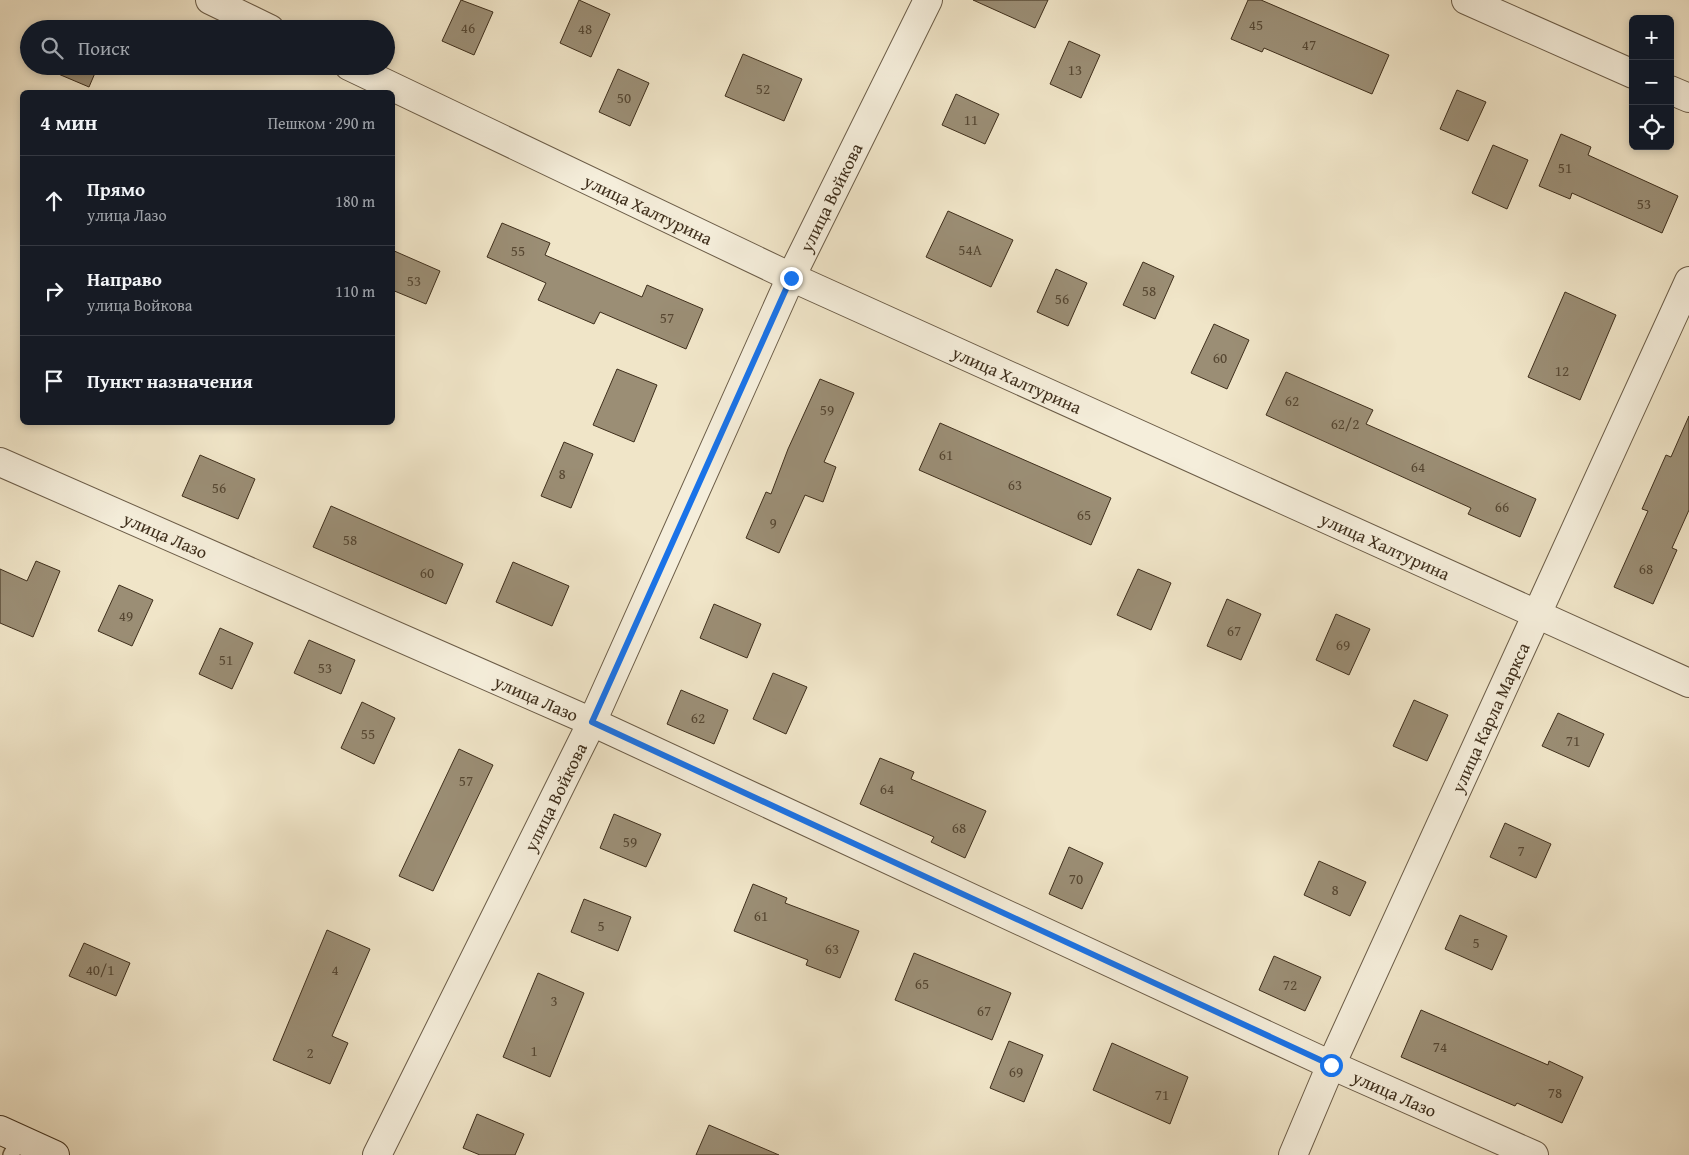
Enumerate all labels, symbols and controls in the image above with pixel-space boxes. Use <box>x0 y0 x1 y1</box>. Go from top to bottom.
house number: 45 <box>1249 14 1263 35</box>
map controls <box>1629 15 1674 150</box>
button: + <box>1629 15 1674 60</box>
house number: 46 <box>461 17 475 38</box>
house number: 48 <box>578 18 592 39</box>
search box <box>20 20 395 75</box>
icon: search <box>38 34 66 62</box>
text: Поиск <box>78 34 130 62</box>
house number: 47 <box>1302 34 1316 55</box>
house number: 13 <box>1068 59 1082 80</box>
button: − <box>1629 60 1674 105</box>
house number: 52 <box>756 78 770 99</box>
house number: 50 <box>617 87 631 108</box>
button: locate <box>1629 105 1674 150</box>
text: 4 мин <box>40 107 97 138</box>
house number: 11 <box>964 109 978 130</box>
text: Пешком · 290 m <box>268 111 375 135</box>
street label: улица Войкова <box>792 138 869 257</box>
house number: 51 <box>1558 157 1572 178</box>
street label: улица Халтурина <box>579 166 718 251</box>
text: Прямо <box>87 175 145 203</box>
icon: ahead <box>40 187 68 215</box>
text: 180 m <box>335 189 375 213</box>
house number: 53 <box>1637 193 1651 214</box>
text: улица Лазо <box>87 203 167 227</box>
house number: 54А <box>958 239 982 260</box>
house number: 55 <box>511 240 525 261</box>
text: Направо <box>87 265 162 293</box>
route end <box>780 267 803 290</box>
house number: 53 <box>407 270 421 291</box>
icon: right <box>40 277 68 305</box>
text: 110 m <box>335 279 375 303</box>
house number: 58 <box>1142 280 1156 301</box>
house number: 56 <box>1055 288 1069 309</box>
text: улица Войкова <box>87 293 192 317</box>
house number: 57 <box>660 307 674 328</box>
street label: улица Халтурина <box>947 338 1087 420</box>
house number: 60 <box>1213 347 1227 368</box>
house number: 12 <box>1555 360 1569 381</box>
icon: arrive <box>40 367 68 395</box>
text: Пункт назначения <box>87 367 253 395</box>
house number: 62 <box>1285 390 1299 411</box>
house number: 59 <box>820 399 834 420</box>
house number: 62/2 <box>1331 413 1359 434</box>
house number: 61 <box>939 444 953 465</box>
house number: 64 <box>1411 456 1425 477</box>
house number: 8 <box>558 463 566 484</box>
house number: 63 <box>1008 474 1022 495</box>
house number: 56 <box>212 477 226 498</box>
house number: 66 <box>1495 496 1509 517</box>
street label: улица Лазо <box>118 504 212 565</box>
house number: 65 <box>1077 504 1091 525</box>
street label: улица Халтурина <box>1315 504 1455 587</box>
house number: 9 <box>769 512 777 533</box>
house number: 58 <box>343 529 357 550</box>
house number: 68 <box>1639 558 1653 579</box>
house number: 60 <box>420 562 434 583</box>
house number: 49 <box>119 605 133 626</box>
house number: 67 <box>1227 620 1241 641</box>
house number: 69 <box>1336 634 1350 655</box>
street label: улица Карла Маркса <box>1443 637 1536 798</box>
house number: 51 <box>219 649 233 670</box>
house number: 53 <box>318 657 332 678</box>
street label: улица Лазо <box>489 667 583 728</box>
house number: 62 <box>691 707 705 728</box>
house number: 55 <box>361 723 375 744</box>
house number: 71 <box>1566 730 1580 751</box>
street label: улица Войкова <box>516 737 594 857</box>
house number: 57 <box>459 770 473 791</box>
house number: 64 <box>880 778 894 799</box>
house number: 68 <box>952 817 966 838</box>
house number: 59 <box>623 831 637 852</box>
house number: 7 <box>1517 840 1525 861</box>
house number: 70 <box>1069 868 1083 889</box>
house number: 8 <box>1331 879 1339 900</box>
house number: 61 <box>754 905 768 926</box>
house number: 5 <box>597 915 605 936</box>
house number: 5 <box>1472 932 1480 953</box>
house number: 63 <box>825 938 839 959</box>
house number: 40/1 <box>86 959 114 980</box>
house number: 4 <box>331 959 339 980</box>
house number: 65 <box>915 973 929 994</box>
house number: 72 <box>1283 974 1297 995</box>
house number: 3 <box>550 990 558 1011</box>
house number: 67 <box>977 1000 991 1021</box>
house number: 74 <box>1433 1036 1447 1057</box>
house number: 1 <box>530 1040 538 1061</box>
house number: 2 <box>306 1042 314 1063</box>
route start <box>1320 1054 1343 1077</box>
house number: 69 <box>1009 1061 1023 1082</box>
street label: улица Лазо <box>1347 1062 1441 1124</box>
house number: 78 <box>1548 1082 1562 1103</box>
house number: 71 <box>1155 1084 1169 1105</box>

